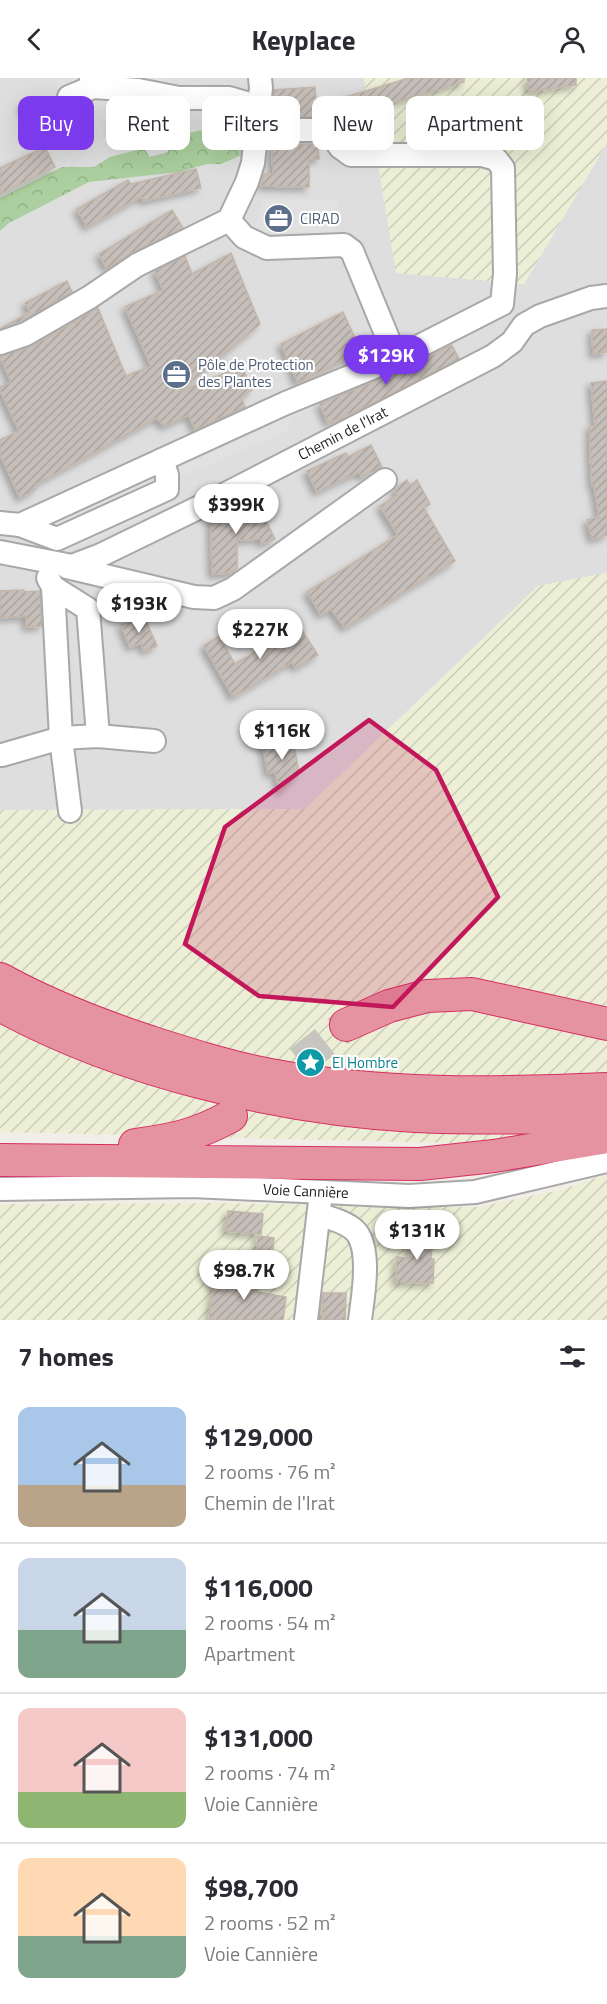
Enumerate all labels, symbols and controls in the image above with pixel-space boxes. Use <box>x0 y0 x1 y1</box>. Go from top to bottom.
text: Keyplace <box>251 19 356 60</box>
icon: back <box>18 23 51 56</box>
icon: person <box>556 23 589 56</box>
chip: Buy <box>18 96 94 150</box>
chip: Rent <box>106 96 190 150</box>
chip: Filters <box>202 96 300 150</box>
chip: New <box>312 96 394 150</box>
chip: Apartment <box>406 96 544 150</box>
office icon: CIRAD <box>263 203 295 235</box>
place label: CIRAD <box>300 207 340 230</box>
pin: $129K <box>344 335 428 386</box>
text: $129K <box>358 339 414 370</box>
place label: Pôle de Protection des Plantes <box>198 353 314 393</box>
office icon: Pôle de Protection des Plantes <box>161 358 193 390</box>
street label: Chemin de l'Irat <box>294 400 392 466</box>
pin: $399K <box>194 484 278 535</box>
text: $399K <box>208 488 264 519</box>
pin: $193K <box>97 583 181 634</box>
text: $193K <box>111 587 167 618</box>
pin: $227K <box>218 609 302 660</box>
text: $227K <box>232 613 288 644</box>
pin: $116K <box>240 710 324 761</box>
text: $116K <box>254 714 310 745</box>
place icon: El Hombre <box>295 1047 327 1079</box>
place label: El Hombre <box>332 1051 398 1074</box>
street label: Voie Cannière <box>263 1177 349 1204</box>
pin: $131K <box>375 1210 459 1261</box>
text: $131K <box>389 1214 445 1245</box>
pin: $98.7K <box>195 1250 293 1301</box>
text: $98.7K <box>213 1254 275 1285</box>
text: 7 homes <box>18 1337 114 1376</box>
icon: filters <box>556 1340 589 1373</box>
text: $129,000 <box>204 1417 313 1456</box>
icon: home <box>66 1431 138 1503</box>
text: 2 rooms · 76 m² <box>204 1456 336 1487</box>
text: Chemin de l'Irat <box>204 1487 335 1518</box>
text: $116,000 <box>204 1568 313 1607</box>
icon: home <box>66 1582 138 1654</box>
text: 2 rooms · 54 m² <box>204 1607 336 1638</box>
text: Apartment <box>204 1638 295 1669</box>
text: $131,000 <box>204 1718 313 1757</box>
icon: home <box>66 1732 138 1804</box>
text: 2 rooms · 74 m² <box>204 1757 336 1788</box>
text: Voie Cannière <box>204 1788 318 1819</box>
text: $98,700 <box>204 1868 298 1907</box>
icon: home <box>66 1882 138 1954</box>
text: 2 rooms · 52 m² <box>204 1907 336 1938</box>
text: Voie Cannière <box>204 1938 318 1969</box>

